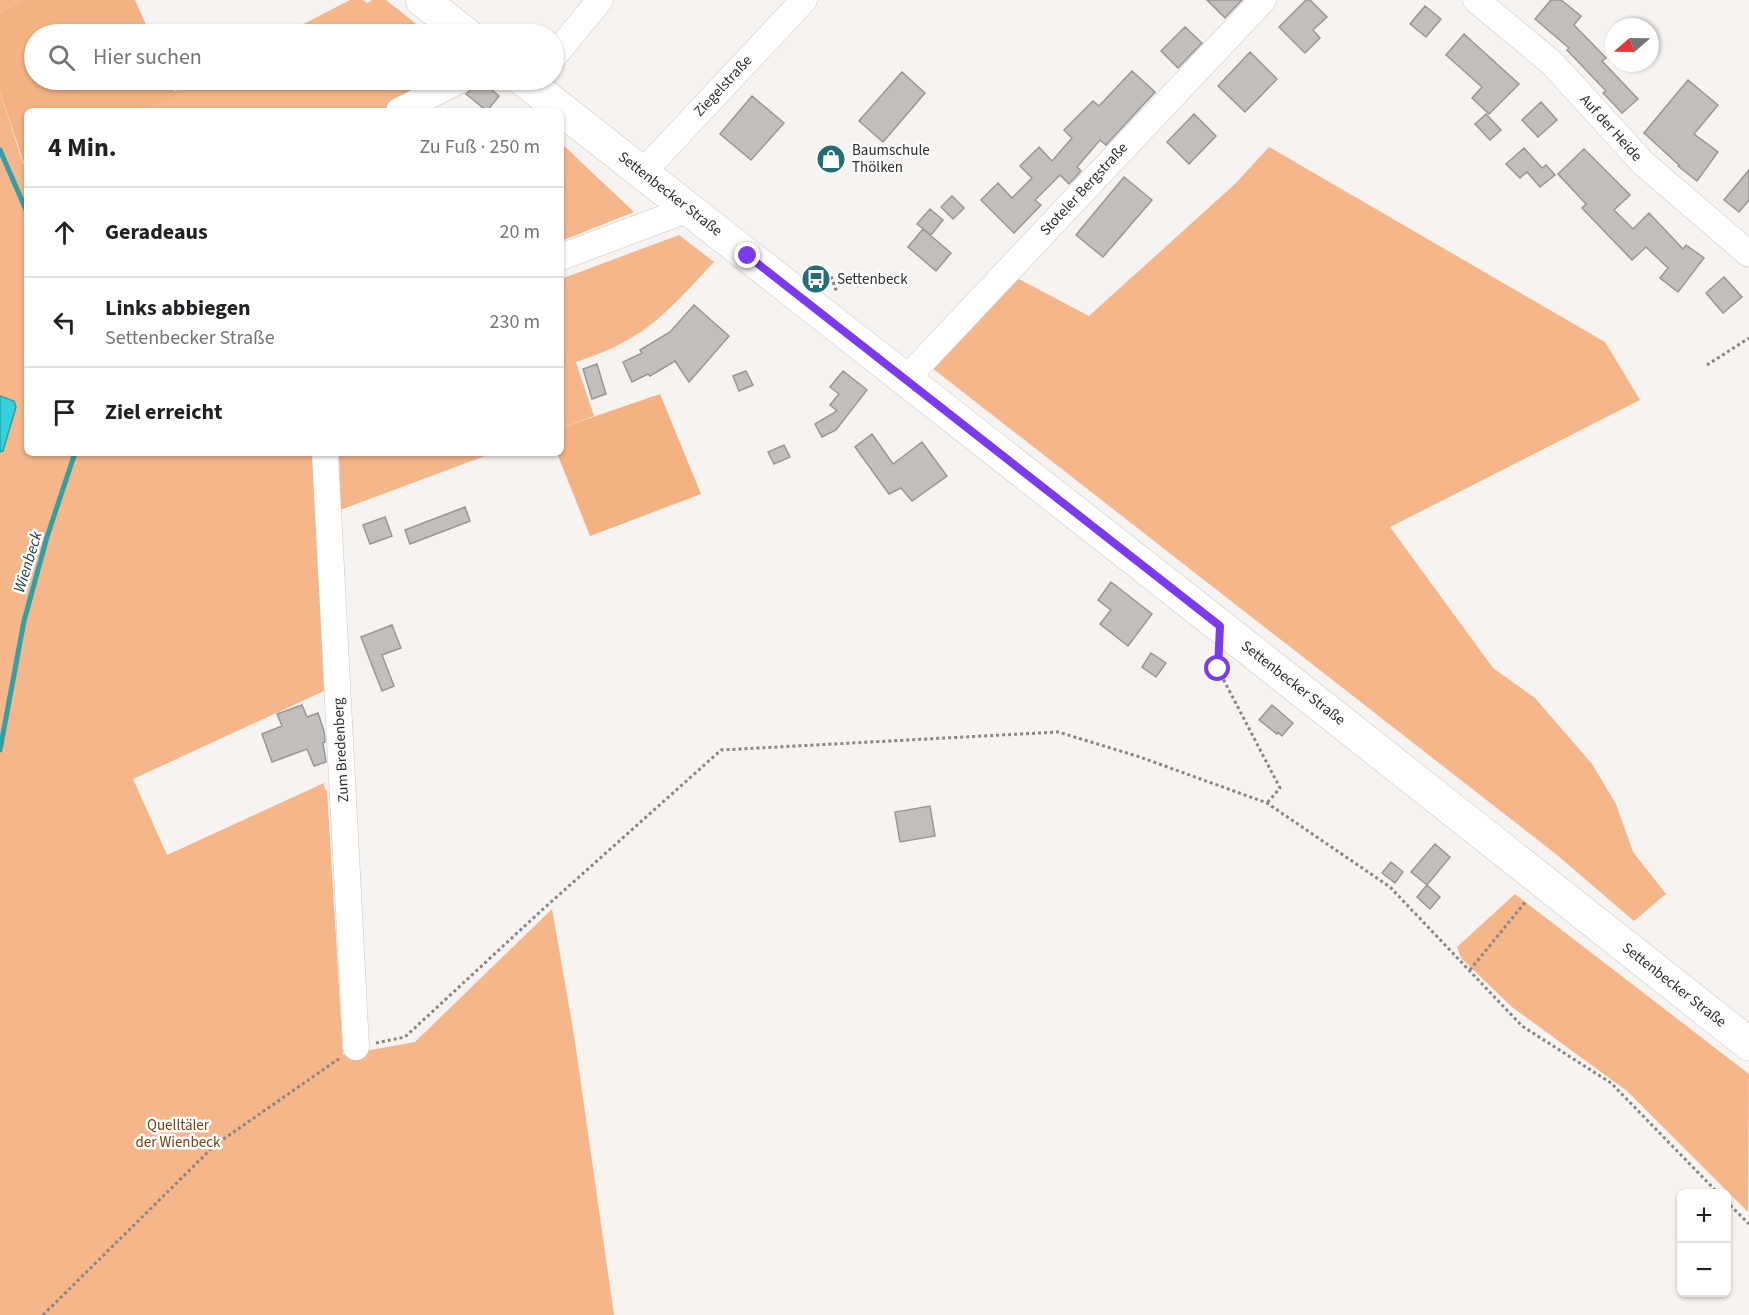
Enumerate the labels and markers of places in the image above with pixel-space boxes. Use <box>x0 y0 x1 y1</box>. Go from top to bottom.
place label: Baumschule Thölken <box>852 140 930 178</box>
shop icon: Baumschule Thölken <box>815 143 847 175</box>
bus stop icon: Settenbeck <box>800 263 832 295</box>
place label: Settenbeck <box>837 269 908 290</box>

